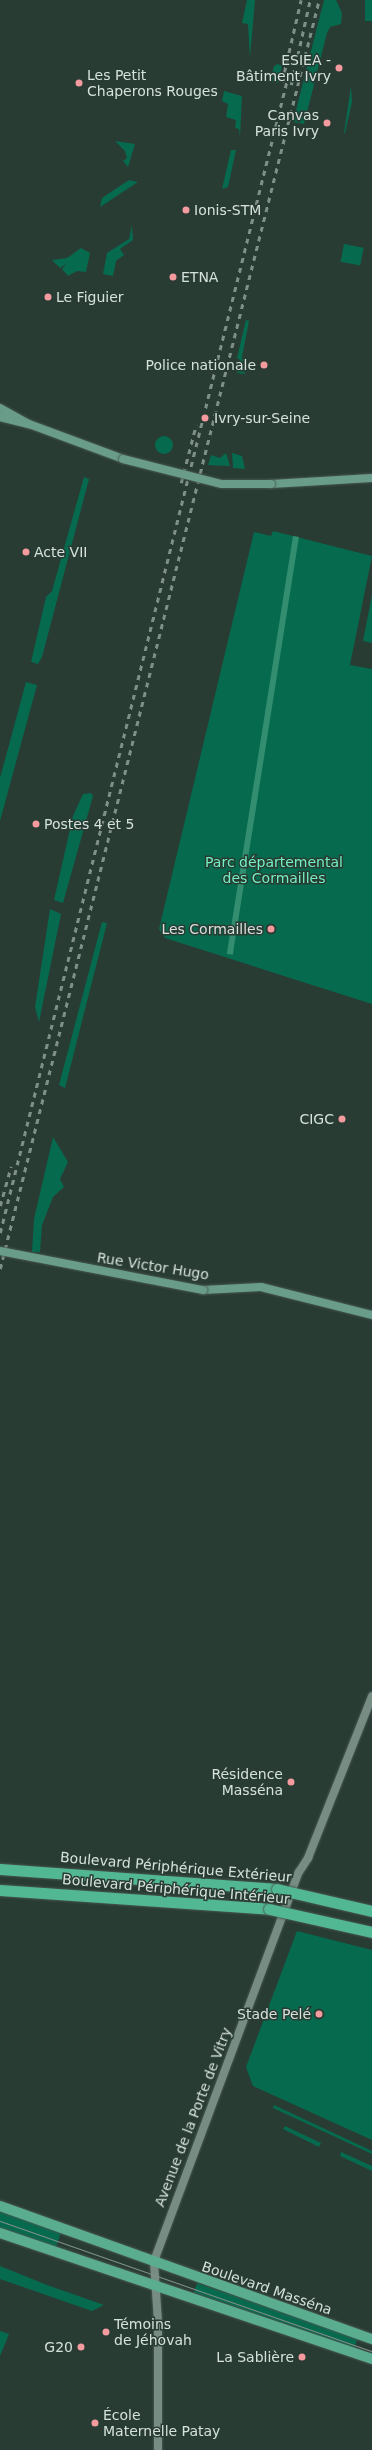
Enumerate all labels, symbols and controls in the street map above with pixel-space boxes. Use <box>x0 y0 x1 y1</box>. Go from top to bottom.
place label: ESIEA - Bâtiment Ivry <box>236 52 331 84</box>
marker: ESIEA - Bâtiment Ivry <box>334 63 344 73</box>
place label: Les Petit Chaperons Rouges <box>87 67 218 100</box>
marker: Les Petit Chaperons Rouges <box>74 78 84 88</box>
place label: Canvas Paris Ivry <box>255 107 319 140</box>
marker: Canvas Paris Ivry <box>322 118 332 128</box>
place label: Ionis-STM <box>194 202 261 218</box>
marker: Ionis-STM <box>181 205 191 215</box>
place label: ETNA <box>181 269 218 285</box>
marker: ETNA <box>168 272 178 282</box>
place label: Le Figuier <box>56 289 124 305</box>
marker: Le Figuier <box>43 292 53 302</box>
place label: Police nationale <box>146 357 256 373</box>
marker: Police nationale <box>259 360 269 370</box>
place label: Ivry-sur-Seine <box>214 410 310 426</box>
marker: Ivry-sur-Seine <box>199 412 211 424</box>
place label: Acte VII <box>34 544 87 560</box>
marker: Acte VII <box>21 547 31 557</box>
place label: Postes 4 et 5 <box>44 816 134 832</box>
marker: Postes 4 et 5 <box>31 819 41 829</box>
park label: Parc départemental des Cormailles <box>205 854 343 886</box>
place label: Les Cormailles <box>161 921 263 937</box>
marker: Les Cormailles <box>266 924 276 934</box>
place label: CIGC <box>299 1111 334 1127</box>
marker: CIGC <box>337 1114 347 1124</box>
street label: Rue Victor Hugo <box>96 1249 210 1283</box>
place label: Résidence Masséna <box>211 1766 283 1798</box>
marker: Résidence Masséna <box>286 1777 296 1787</box>
street label: Boulevard Périphérique Extérieur <box>59 1849 293 1885</box>
street label: Boulevard Périphérique Intérieur <box>62 1871 290 1907</box>
place label: Stade Pelé <box>237 2006 311 2022</box>
marker: Stade Pelé <box>314 2009 324 2019</box>
street label: Avenue de la Porte de Vitry <box>151 2025 235 2209</box>
street label: Boulevard Masséna <box>200 2258 334 2318</box>
place label: Témoins de Jéhovah <box>114 2316 192 2348</box>
marker: Témoins de Jéhovah <box>101 2327 111 2337</box>
place label: G20 <box>44 2339 73 2355</box>
marker: G20 <box>76 2342 86 2352</box>
place label: La Sablière <box>216 2349 294 2365</box>
marker: La Sablière <box>297 2352 307 2362</box>
place label: École Maternelle Patay <box>103 2407 220 2440</box>
marker: École Maternelle Patay <box>90 2418 100 2428</box>

